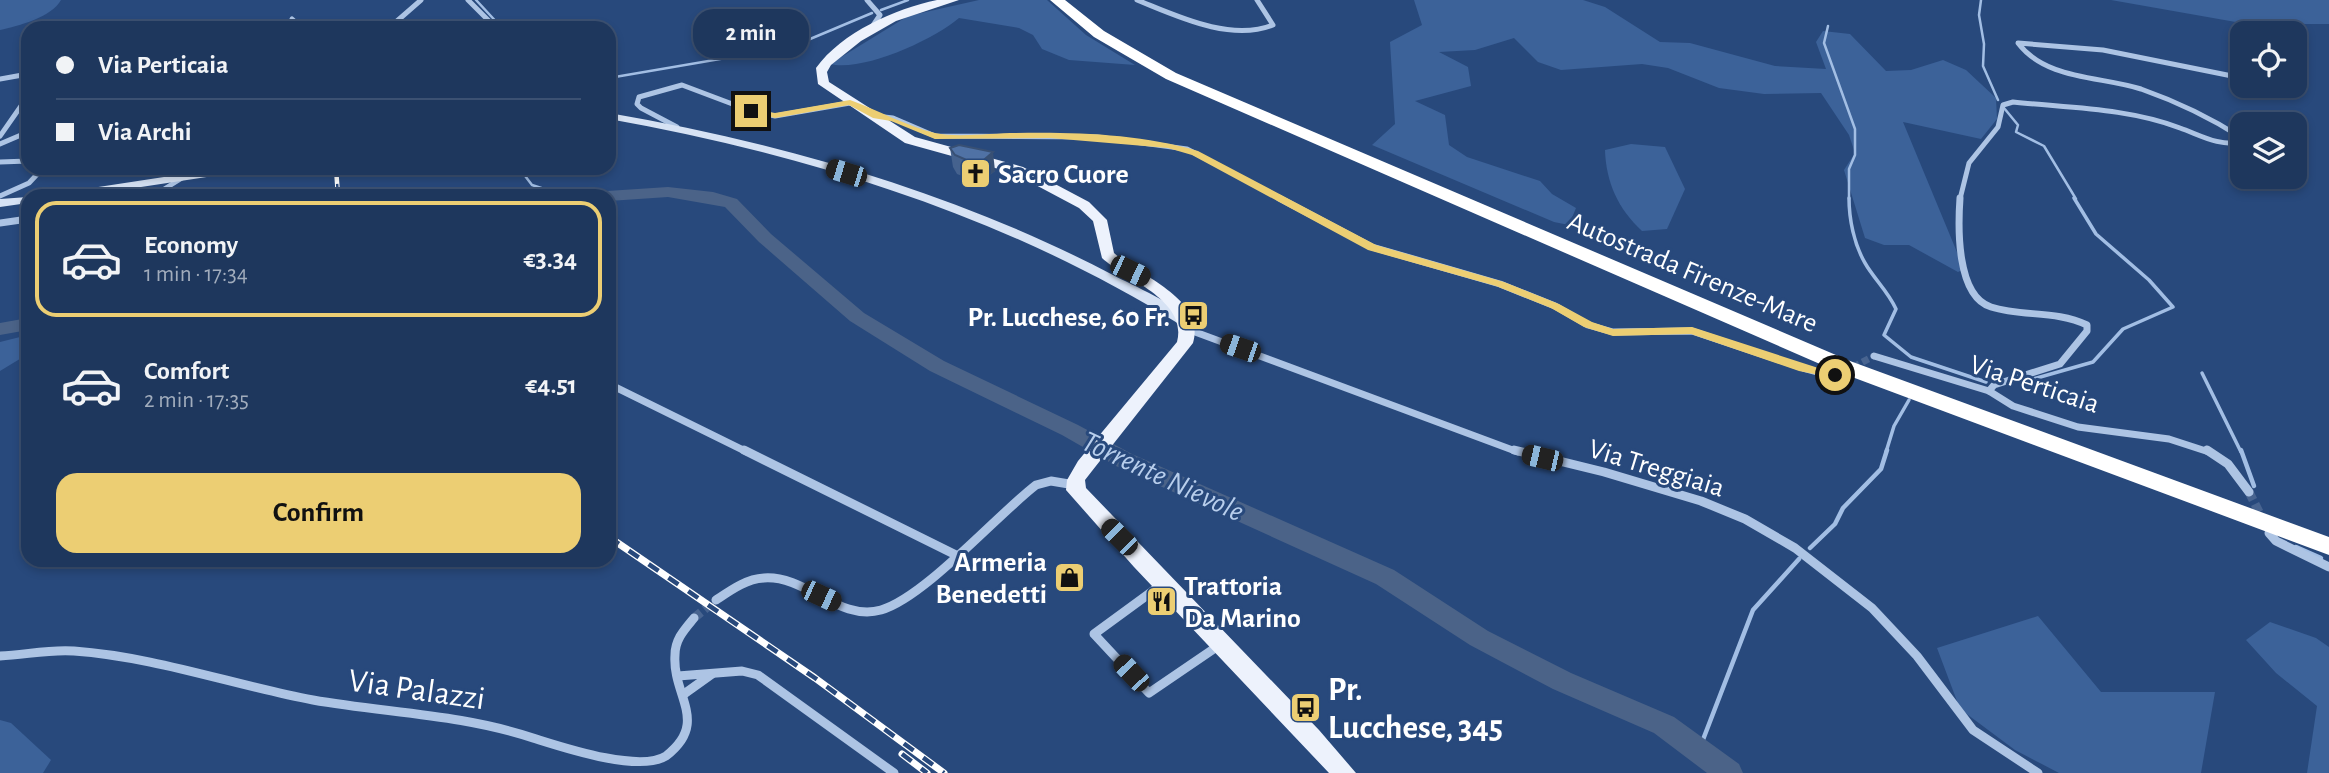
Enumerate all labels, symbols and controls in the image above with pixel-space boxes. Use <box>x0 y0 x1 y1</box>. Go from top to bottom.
callout: 2 min <box>693 10 809 58</box>
map controls <box>2230 21 2307 189</box>
button: locate <box>2230 21 2307 98</box>
text: 2 min <box>725 22 777 45</box>
text: Via Perticaia <box>98 52 229 78</box>
route end <box>735 95 767 127</box>
button: layers <box>2230 112 2307 189</box>
text: Via Archi <box>98 119 192 145</box>
church icon: Sacro Cuore <box>958 156 992 190</box>
car <box>823 157 870 189</box>
place label: Sacro Cuore <box>998 161 1129 189</box>
street label: Autostrada Firenze-Mare <box>1563 207 1821 338</box>
icon: car <box>60 228 123 291</box>
text: Economy <box>144 232 238 258</box>
text: €3.34 <box>523 246 577 272</box>
car <box>1107 252 1154 290</box>
text: 1 min · 17:34 <box>144 263 248 286</box>
bus stop icon: Pr. Lucchese, 60 Fr. <box>1176 299 1210 333</box>
place label: Pr. Lucchese, 60 Fr. <box>968 304 1170 332</box>
car <box>1217 331 1264 365</box>
street label: Via Perticaia <box>1966 351 2103 419</box>
icon: car <box>60 354 123 417</box>
text: Comfort <box>144 358 229 384</box>
route start <box>1819 359 1851 391</box>
text: €4.51 <box>525 372 577 398</box>
text: 2 min · 17:35 <box>144 389 249 412</box>
water label: Torrente Nievole <box>1077 426 1248 527</box>
street label: Via Treggiaia <box>1585 435 1728 503</box>
car <box>1520 443 1565 473</box>
button: Confirm <box>56 473 581 553</box>
car <box>1097 515 1142 559</box>
place label: Armeria Benedetti <box>936 549 1047 609</box>
shop icon: Armeria Benedetti <box>1053 560 1087 594</box>
place label: Trattoria Da Marino <box>1184 573 1301 633</box>
car <box>798 578 845 614</box>
restaurant icon: Trattoria Da Marino <box>1144 584 1178 618</box>
car <box>1109 650 1154 696</box>
street label: Via Palazzi <box>346 665 487 716</box>
place label: Pr. Lucchese, 345 <box>1328 674 1503 745</box>
bus stop icon: Pr. Lucchese, 345 <box>1288 690 1322 724</box>

